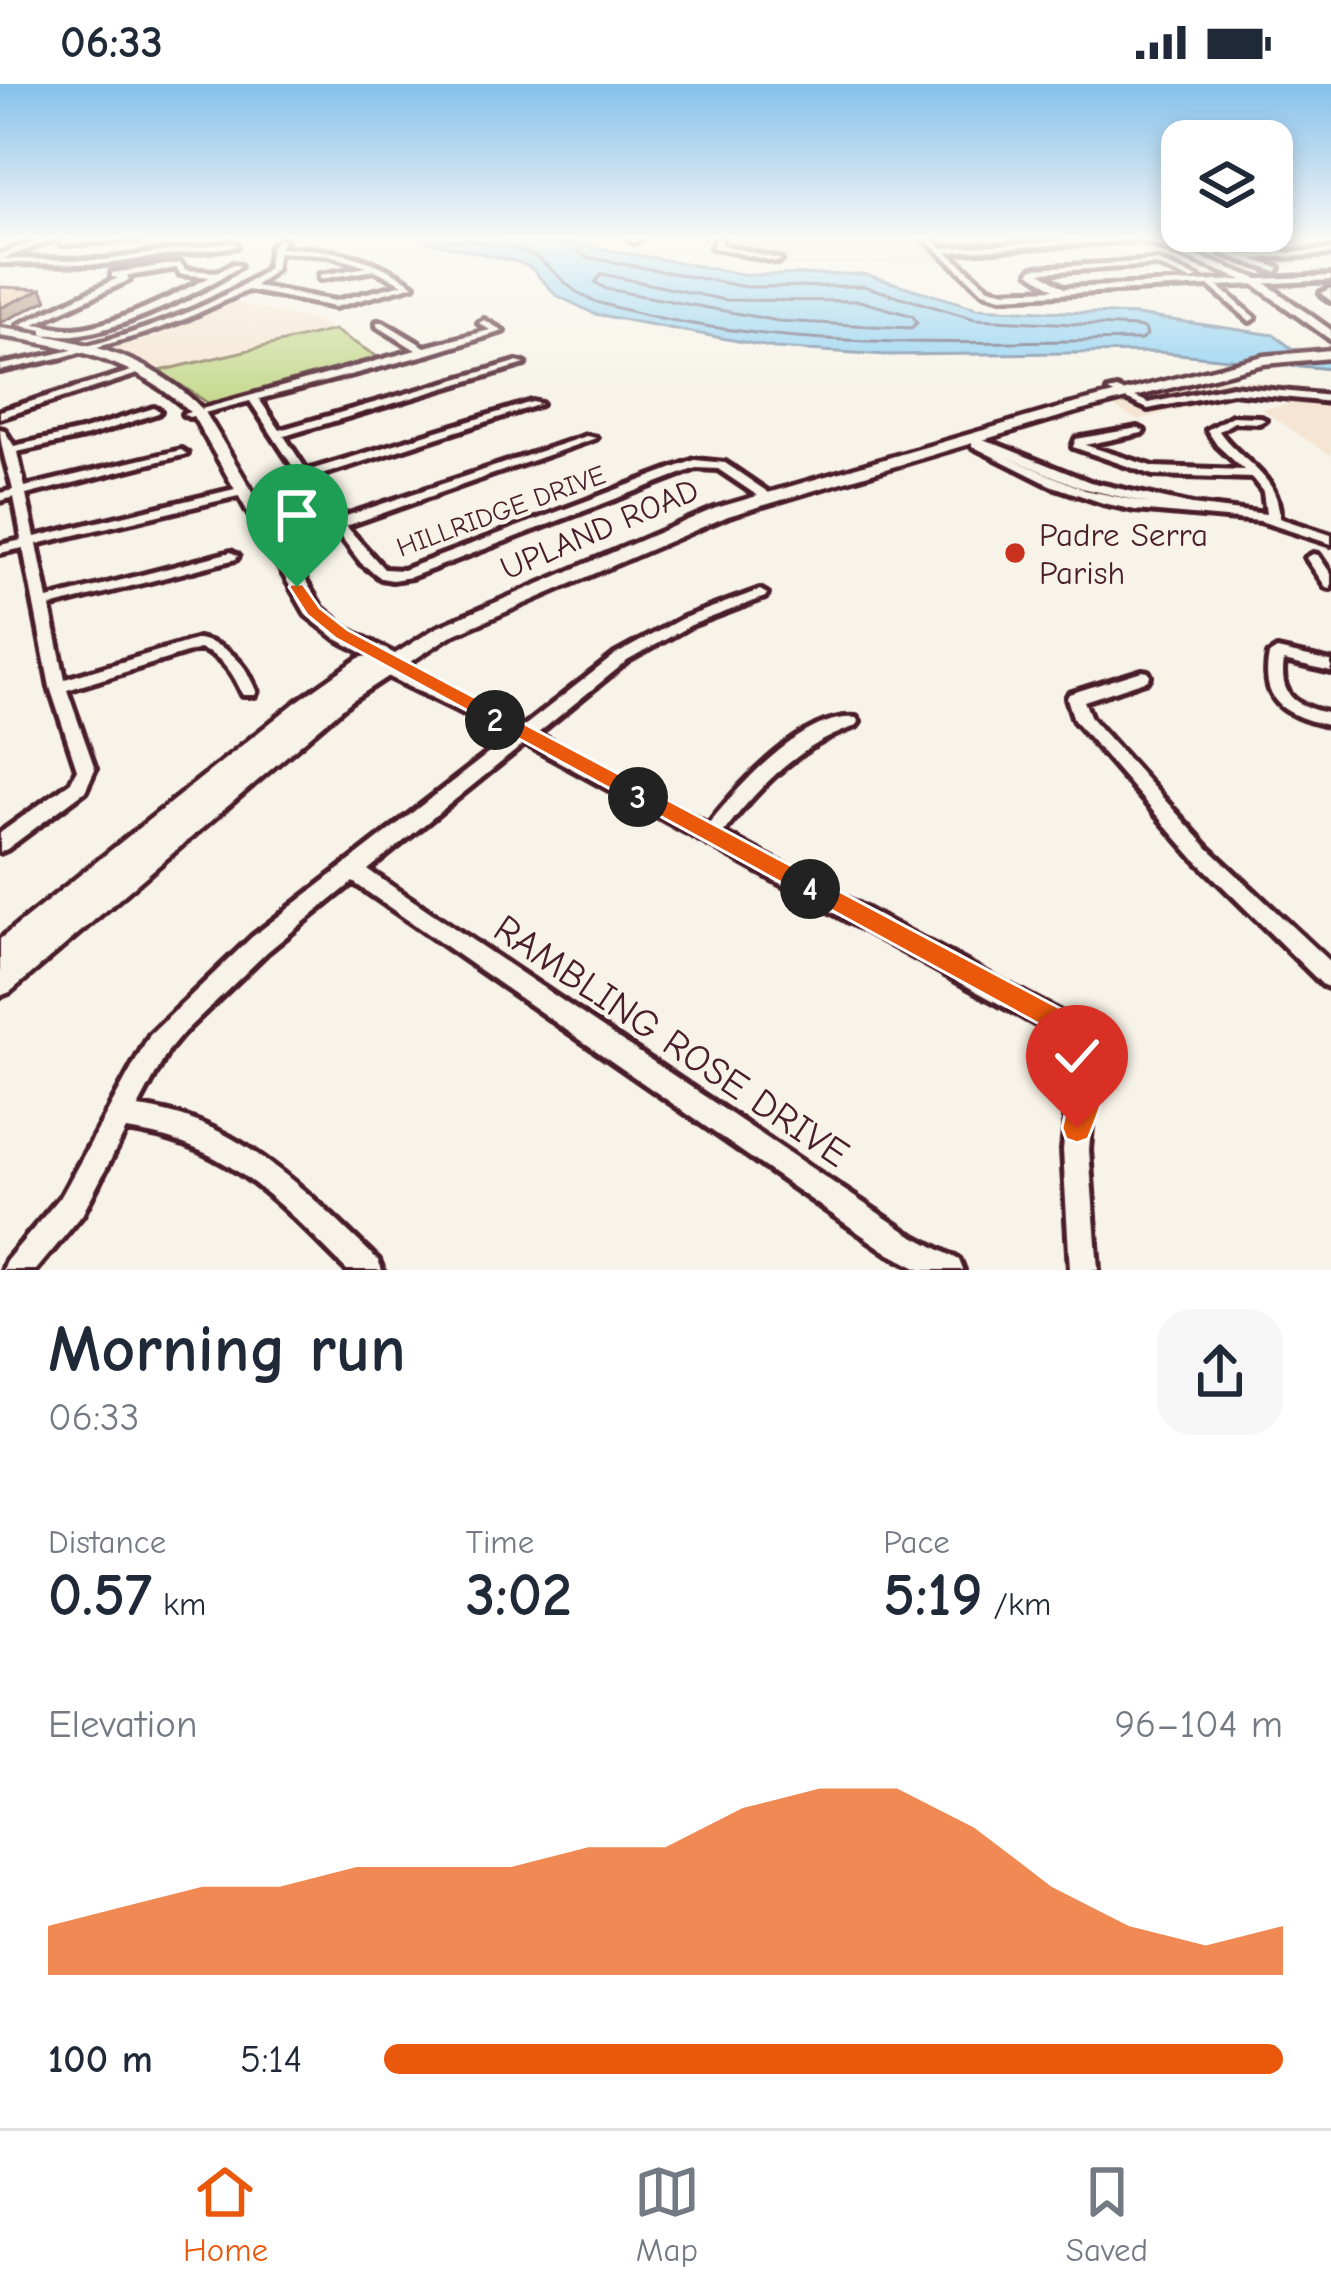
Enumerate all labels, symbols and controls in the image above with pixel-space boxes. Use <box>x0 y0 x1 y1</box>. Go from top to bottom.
text: 06:33 <box>60 16 163 68</box>
map controls <box>1161 120 1293 252</box>
button: layers <box>1161 120 1293 252</box>
street label: HILLRIDGE DRIVE <box>393 459 610 564</box>
pin <box>246 464 348 587</box>
street label: UPLAND ROAD <box>495 470 704 588</box>
icon: arrive <box>264 482 330 548</box>
place label: Padre Serra Parish <box>1039 516 1208 592</box>
marker: Padre Serra Parish <box>1002 540 1028 566</box>
pin: 2 <box>465 690 525 750</box>
text: 2 <box>487 701 503 739</box>
pin: 3 <box>608 767 668 827</box>
text: 3 <box>630 778 646 816</box>
pin: 4 <box>780 859 840 919</box>
text: 4 <box>802 870 818 908</box>
street label: RAMBLING ROSE DRIVE <box>485 906 857 1177</box>
pin <box>1026 1005 1128 1128</box>
icon: check <box>1044 1023 1110 1089</box>
button: share <box>1157 1309 1283 1435</box>
text: Morning run <box>48 1312 406 1388</box>
text: 06:33 <box>48 1395 139 1440</box>
text: Distance <box>48 1523 166 1561</box>
text: Time <box>466 1523 534 1561</box>
text: Pace <box>883 1523 950 1561</box>
text: 0.57 <box>48 1561 152 1630</box>
text: 3:02 <box>466 1561 572 1630</box>
text: 5:19 <box>883 1561 983 1630</box>
text: km <box>152 1585 206 1623</box>
text: /km <box>983 1585 1051 1623</box>
text: Elevation <box>48 1702 197 1747</box>
text: 96–104 m <box>1114 1702 1283 1747</box>
text: 100 m <box>48 2037 153 2082</box>
text: 5:14 <box>240 2037 302 2082</box>
tab: Home <box>183 2159 268 2269</box>
tab: Map <box>634 2159 700 2269</box>
tab: Saved <box>1066 2159 1148 2269</box>

